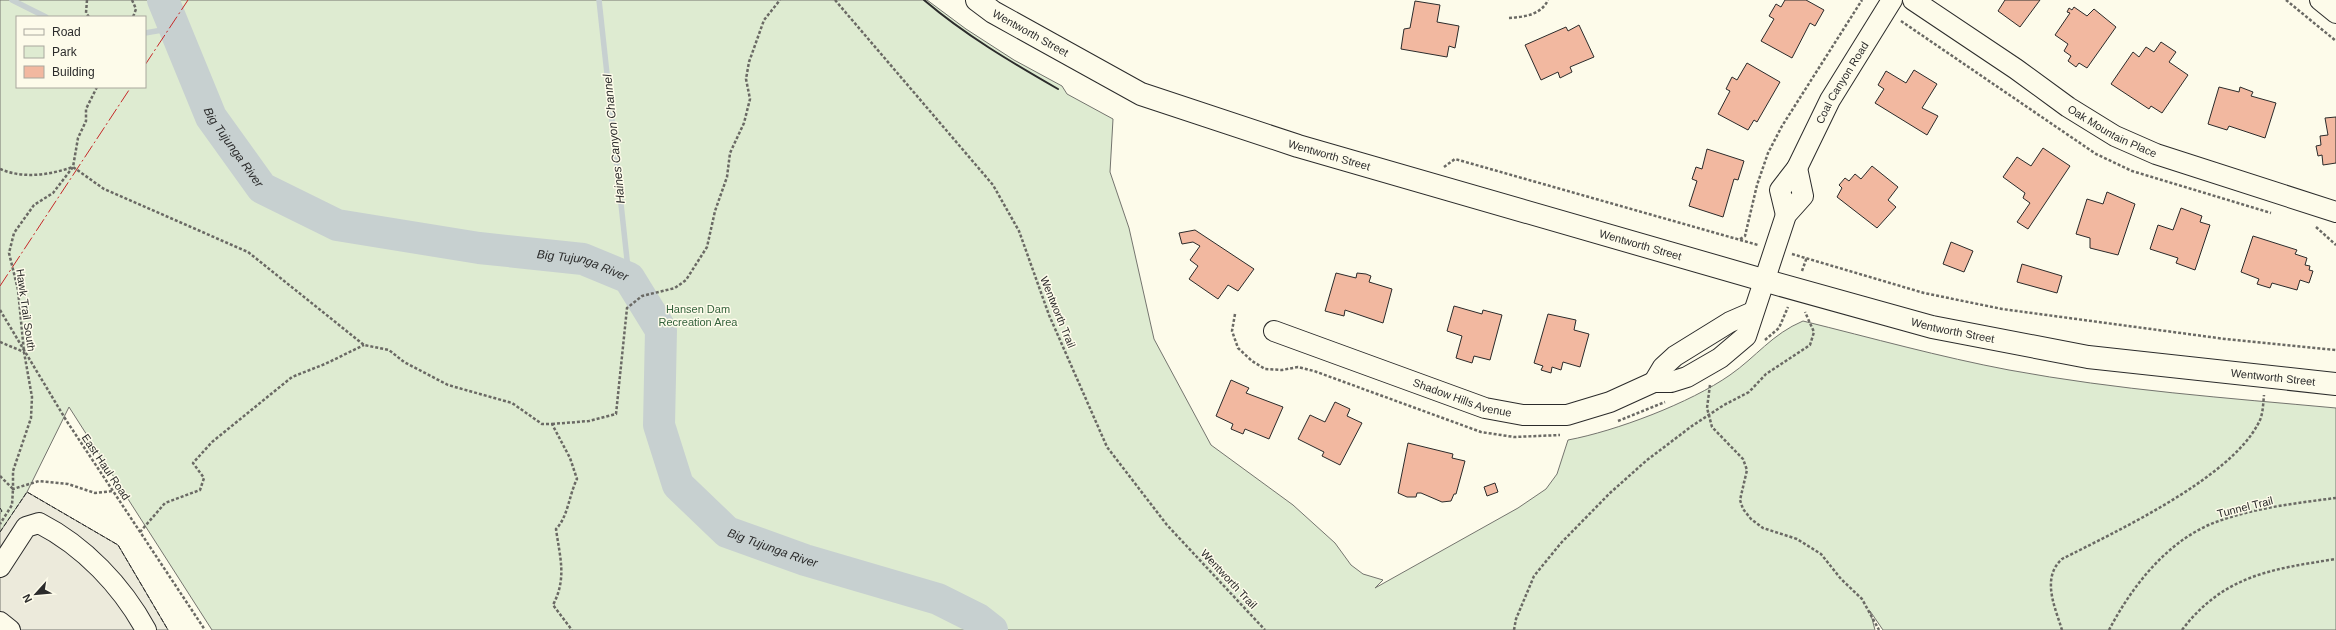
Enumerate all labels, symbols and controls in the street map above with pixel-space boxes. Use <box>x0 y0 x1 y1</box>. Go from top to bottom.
street label: Wentworth Street <box>991 7 1071 59</box>
legend <box>16 16 146 88</box>
text: Road <box>52 25 81 39</box>
street label: Coal Canyon Road <box>1813 40 1871 126</box>
text: Park <box>52 45 78 59</box>
text: Building <box>52 65 95 79</box>
water label: Haines Canyon Channel <box>600 73 628 204</box>
street label: Oak Mountain Place <box>2066 102 2159 160</box>
water label: Big Tujunga River <box>201 105 267 191</box>
street label: Wentworth Street <box>1287 137 1372 172</box>
street label: Wentworth Street <box>1598 227 1683 262</box>
water label: Big Tujunga River <box>536 247 631 284</box>
street label: Hawk Trail South <box>14 268 38 352</box>
street label: Wentworth Trail <box>1038 274 1078 350</box>
park label: Hansen Dam Recreation Area <box>659 303 738 328</box>
street label: Wentworth Street <box>1910 315 1996 345</box>
street label: Wentworth Street <box>2230 367 2316 388</box>
street label: Shadow Hills Avenue <box>1411 376 1513 419</box>
street label: East Haul Road <box>79 432 133 502</box>
street label: Tunnel Trail <box>2216 494 2274 520</box>
water label: Big Tujunga River <box>726 526 820 571</box>
street label: Wentworth Trail <box>1199 547 1259 611</box>
north arrow <box>16 574 56 614</box>
text: N <box>20 592 34 605</box>

